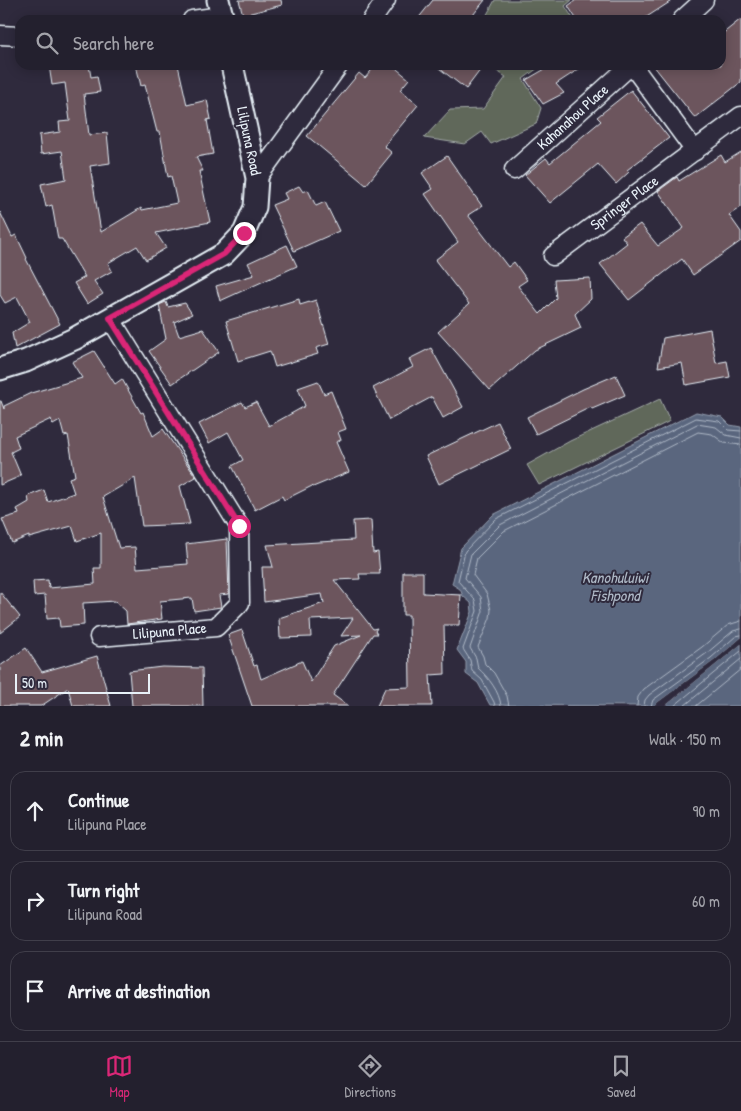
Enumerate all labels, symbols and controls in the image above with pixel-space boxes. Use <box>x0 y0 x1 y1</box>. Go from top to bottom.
search box <box>15 15 726 70</box>
icon: search <box>33 29 61 57</box>
text: Search here <box>73 30 154 56</box>
street label: Kahanahou Place <box>532 79 613 155</box>
street label: Lilipuna Road <box>232 105 267 177</box>
street label: Springer Place <box>586 170 662 235</box>
route end <box>233 222 256 245</box>
route start <box>228 515 251 538</box>
water label: Kanohuluiwi Fishpond <box>582 566 650 606</box>
street label: Lilipuna Place <box>132 617 207 644</box>
scale bar <box>15 671 150 694</box>
text: 50 m <box>22 673 47 692</box>
text: 2 min <box>20 724 63 753</box>
text: Walk · 150 m <box>649 728 721 750</box>
text: Continue <box>68 787 129 813</box>
icon: ahead <box>21 797 49 825</box>
text: 90 m <box>692 800 720 822</box>
text: Lilipuna Place <box>68 813 147 835</box>
text: Turn right <box>68 877 139 903</box>
icon: right <box>21 887 49 915</box>
text: 60 m <box>692 890 720 912</box>
text: Lilipuna Road <box>68 903 142 925</box>
icon: arrive <box>21 977 49 1005</box>
text: Arrive at destination <box>68 978 210 1004</box>
tab: Map <box>105 1052 133 1101</box>
tab: Directions <box>344 1052 396 1101</box>
tab: Saved <box>607 1052 636 1101</box>

